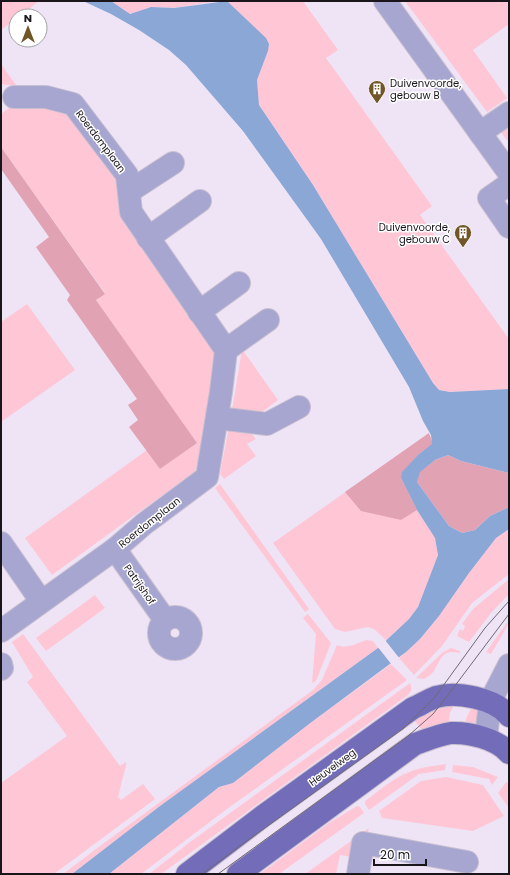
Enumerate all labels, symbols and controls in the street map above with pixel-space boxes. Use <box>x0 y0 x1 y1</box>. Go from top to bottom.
north arrow <box>8 8 48 48</box>
text: N <box>24 10 32 26</box>
place label: Duivenvoorde, gebouw B <box>390 76 461 103</box>
building icon: Duivenvoorde, gebouw B <box>367 79 387 104</box>
street label: Roerdomplaan <box>72 107 129 176</box>
place label: Duivenvoorde, gebouw C <box>379 220 450 247</box>
building icon: Duivenvoorde, gebouw C <box>453 223 473 248</box>
street label: Roerdomplaan <box>115 493 183 551</box>
street label: Patrijshof <box>120 561 159 607</box>
street label: Heuvelweg <box>306 745 359 790</box>
scale bar <box>374 841 426 867</box>
text: 20 m <box>380 846 410 863</box>

